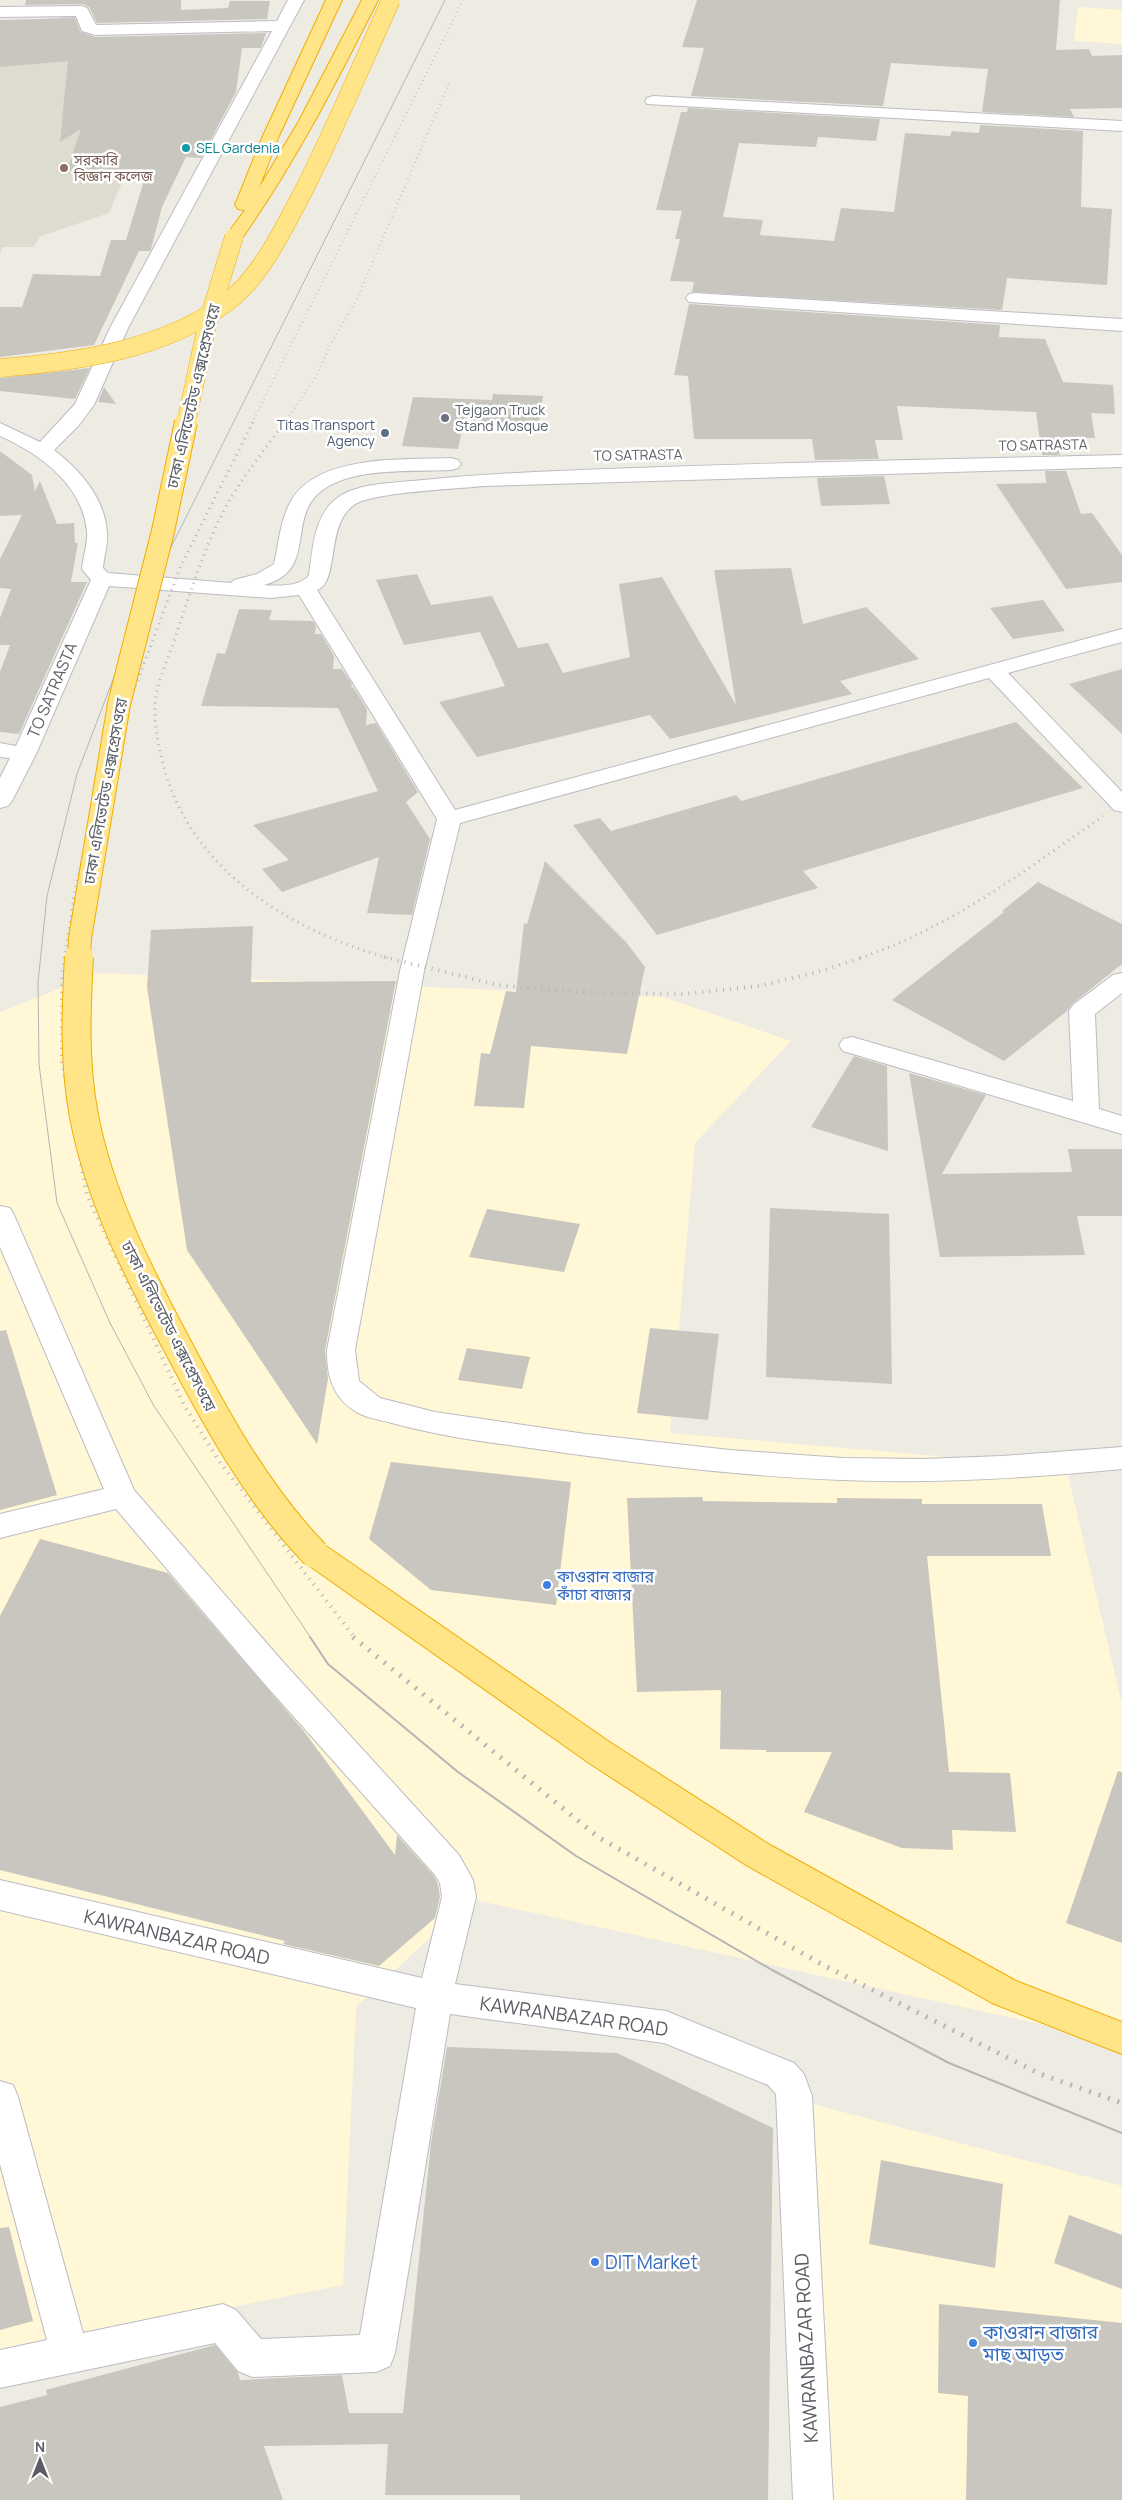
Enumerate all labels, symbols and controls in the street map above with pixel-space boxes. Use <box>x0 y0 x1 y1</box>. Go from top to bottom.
place label: SEL Gardenia <box>196 138 280 157</box>
marker: SEL Gardenia <box>180 142 192 154</box>
place label: সরকারি বিজ্ঞান কলেজ <box>73 150 154 185</box>
marker: সরকারি বিজ্ঞান কলেজ <box>58 162 70 174</box>
street label: ঢাকা এলিভেটেড এক্সপ্রেসওয়ে <box>161 301 225 491</box>
place label: Tejgaon Truck Stand Mosque <box>455 400 549 435</box>
marker: Tejgaon Truck Stand Mosque <box>439 412 451 424</box>
place label: Titas Transport Agency <box>277 415 376 450</box>
marker: Titas Transport Agency <box>379 427 391 439</box>
street label: TO SATRASTA <box>998 434 1088 455</box>
street label: TO SATRASTA <box>593 444 683 465</box>
street label: TO SATRASTA <box>22 639 82 741</box>
street label: ঢাকা এলিভেটেড এক্সপ্রেসওয়ে <box>78 695 132 887</box>
street label: ঢাকা এলিভেটেড এক্সপ্রেসওয়ে <box>116 1236 222 1416</box>
place label: কাওরান বাজার কাঁচা বাজার <box>556 1565 654 1605</box>
marker: কাওরান বাজার কাঁচা বাজার <box>541 1579 553 1591</box>
street label: KAWRANBAZAR ROAD <box>81 1903 273 1971</box>
street label: KAWRANBAZAR ROAD <box>478 1990 670 2042</box>
place label: DIT Market <box>605 2249 698 2275</box>
street label: KAWRANBAZAR ROAD <box>788 2252 824 2444</box>
marker: DIT Market <box>589 2256 601 2268</box>
place label: কাওরান বাজার মাছ আড়ত <box>982 2319 1099 2367</box>
marker: কাওরান বাজার মাছ আড়ত <box>967 2337 979 2349</box>
north arrow <box>15 2435 65 2485</box>
text: N <box>35 2437 45 2456</box>

